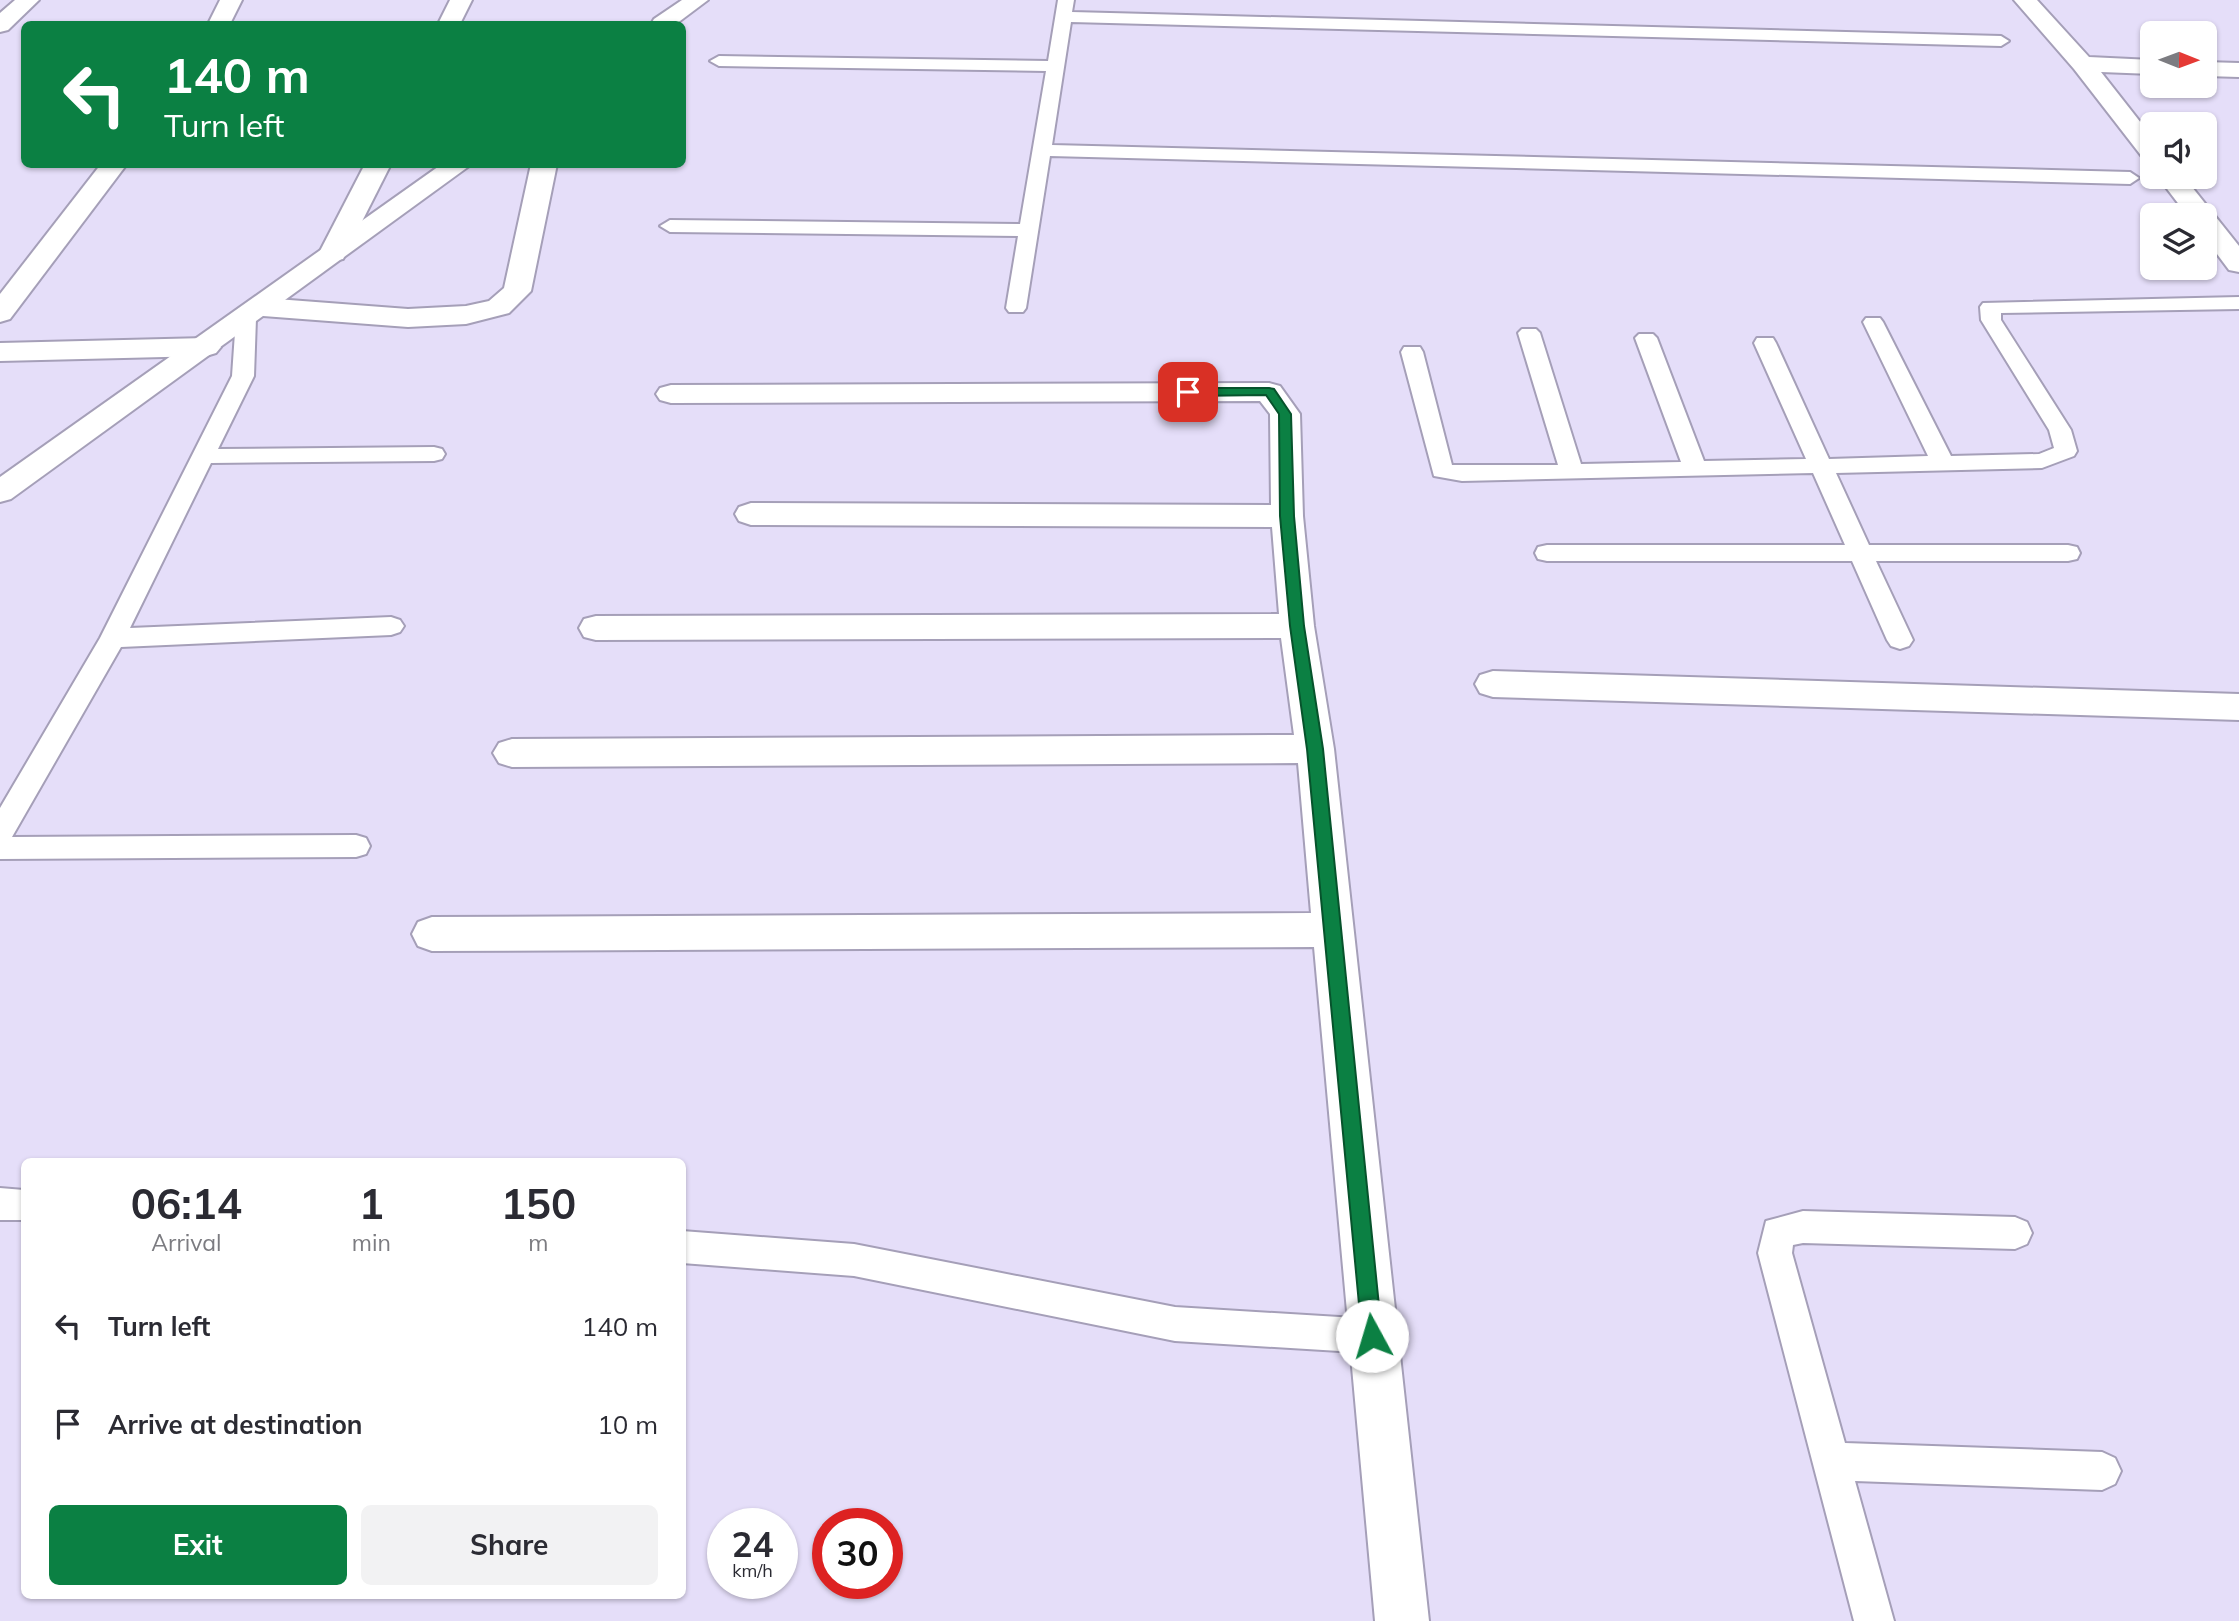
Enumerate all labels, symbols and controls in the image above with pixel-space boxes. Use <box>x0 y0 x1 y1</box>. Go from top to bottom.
north arrow <box>2140 21 2217 98</box>
map controls <box>2140 21 2217 280</box>
text: 140 m <box>164 44 310 105</box>
icon: left <box>49 49 140 140</box>
text: Turn left <box>164 105 284 145</box>
button: sound <box>2140 112 2217 189</box>
button: layers <box>2140 203 2217 280</box>
pin <box>1158 362 1218 422</box>
icon: arrive <box>1169 373 1207 411</box>
text: 06:14 <box>131 1177 242 1230</box>
text: 1 <box>359 1177 384 1230</box>
text: 150 <box>501 1177 576 1230</box>
text: Arrival <box>151 1228 222 1257</box>
text: min <box>352 1228 391 1257</box>
text: m <box>528 1228 549 1257</box>
position arrow <box>1335 1299 1409 1373</box>
icon: left <box>49 1307 87 1345</box>
text: Turn left <box>108 1310 210 1343</box>
text: 140 m <box>582 1310 658 1343</box>
icon: arrive <box>49 1405 87 1443</box>
text: Arrive at destination <box>108 1408 363 1441</box>
text: 10 m <box>597 1408 658 1441</box>
button: Exit <box>49 1505 347 1585</box>
button: Share <box>361 1505 658 1585</box>
speed limit sign: 30 <box>812 1508 903 1599</box>
text: 24 <box>731 1522 774 1566</box>
text: km/h <box>732 1559 773 1582</box>

